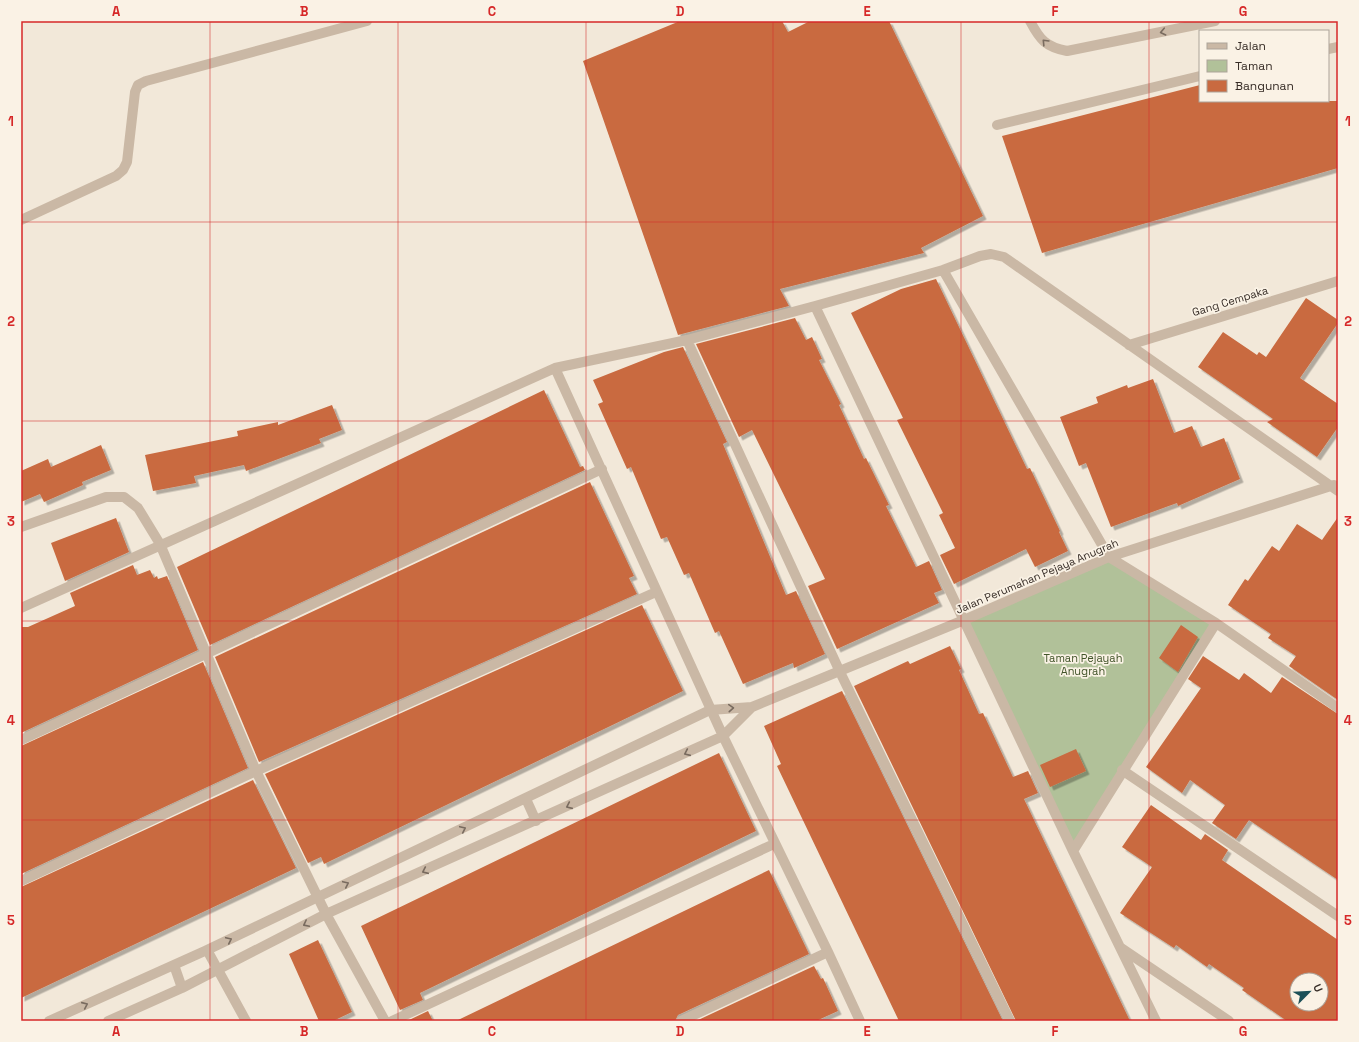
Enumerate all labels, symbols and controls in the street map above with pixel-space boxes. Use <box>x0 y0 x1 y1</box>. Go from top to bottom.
text: A <box>112 3 121 20</box>
text: B <box>300 3 309 20</box>
text: C <box>488 3 496 20</box>
text: D <box>676 3 685 20</box>
text: E <box>863 3 871 20</box>
text: F <box>1052 3 1059 20</box>
text: G <box>1239 3 1247 20</box>
one-way arrow <box>1160 27 1167 35</box>
legend <box>1199 30 1329 102</box>
text: Jalan <box>1235 38 1266 54</box>
one-way arrow <box>1042 39 1049 46</box>
text: Taman <box>1235 58 1272 74</box>
text: Bangunan <box>1235 78 1294 94</box>
text: 1 <box>8 113 14 130</box>
text: 1 <box>1345 113 1351 130</box>
street label: Gang Cempaka <box>1190 283 1270 319</box>
text: 2 <box>7 313 15 330</box>
text: 2 <box>1344 313 1352 330</box>
text: 3 <box>7 513 15 530</box>
text: 3 <box>1344 513 1352 530</box>
street label: Jalan Perumahan Pejaya Anugrah <box>954 535 1120 617</box>
park label: Taman Pejayah Anugrah <box>1044 651 1122 678</box>
one-way arrow <box>728 704 734 713</box>
text: 4 <box>7 712 15 729</box>
text: 4 <box>1344 712 1352 729</box>
one-way arrow <box>684 748 691 756</box>
one-way arrow <box>566 802 573 810</box>
one-way arrow <box>459 826 467 834</box>
one-way arrow <box>421 866 429 874</box>
one-way arrow <box>342 881 349 889</box>
text: 5 <box>7 912 15 929</box>
text: 5 <box>1344 912 1352 929</box>
one-way arrow <box>303 920 311 927</box>
one-way arrow <box>224 937 232 945</box>
north arrow <box>1289 972 1329 1012</box>
text: U <box>1310 982 1326 994</box>
one-way arrow <box>80 1002 88 1010</box>
text: A <box>112 1023 121 1040</box>
text: B <box>300 1023 309 1040</box>
text: C <box>488 1023 496 1040</box>
text: D <box>676 1023 685 1040</box>
text: E <box>863 1023 871 1040</box>
text: F <box>1052 1023 1059 1040</box>
text: G <box>1239 1023 1247 1040</box>

